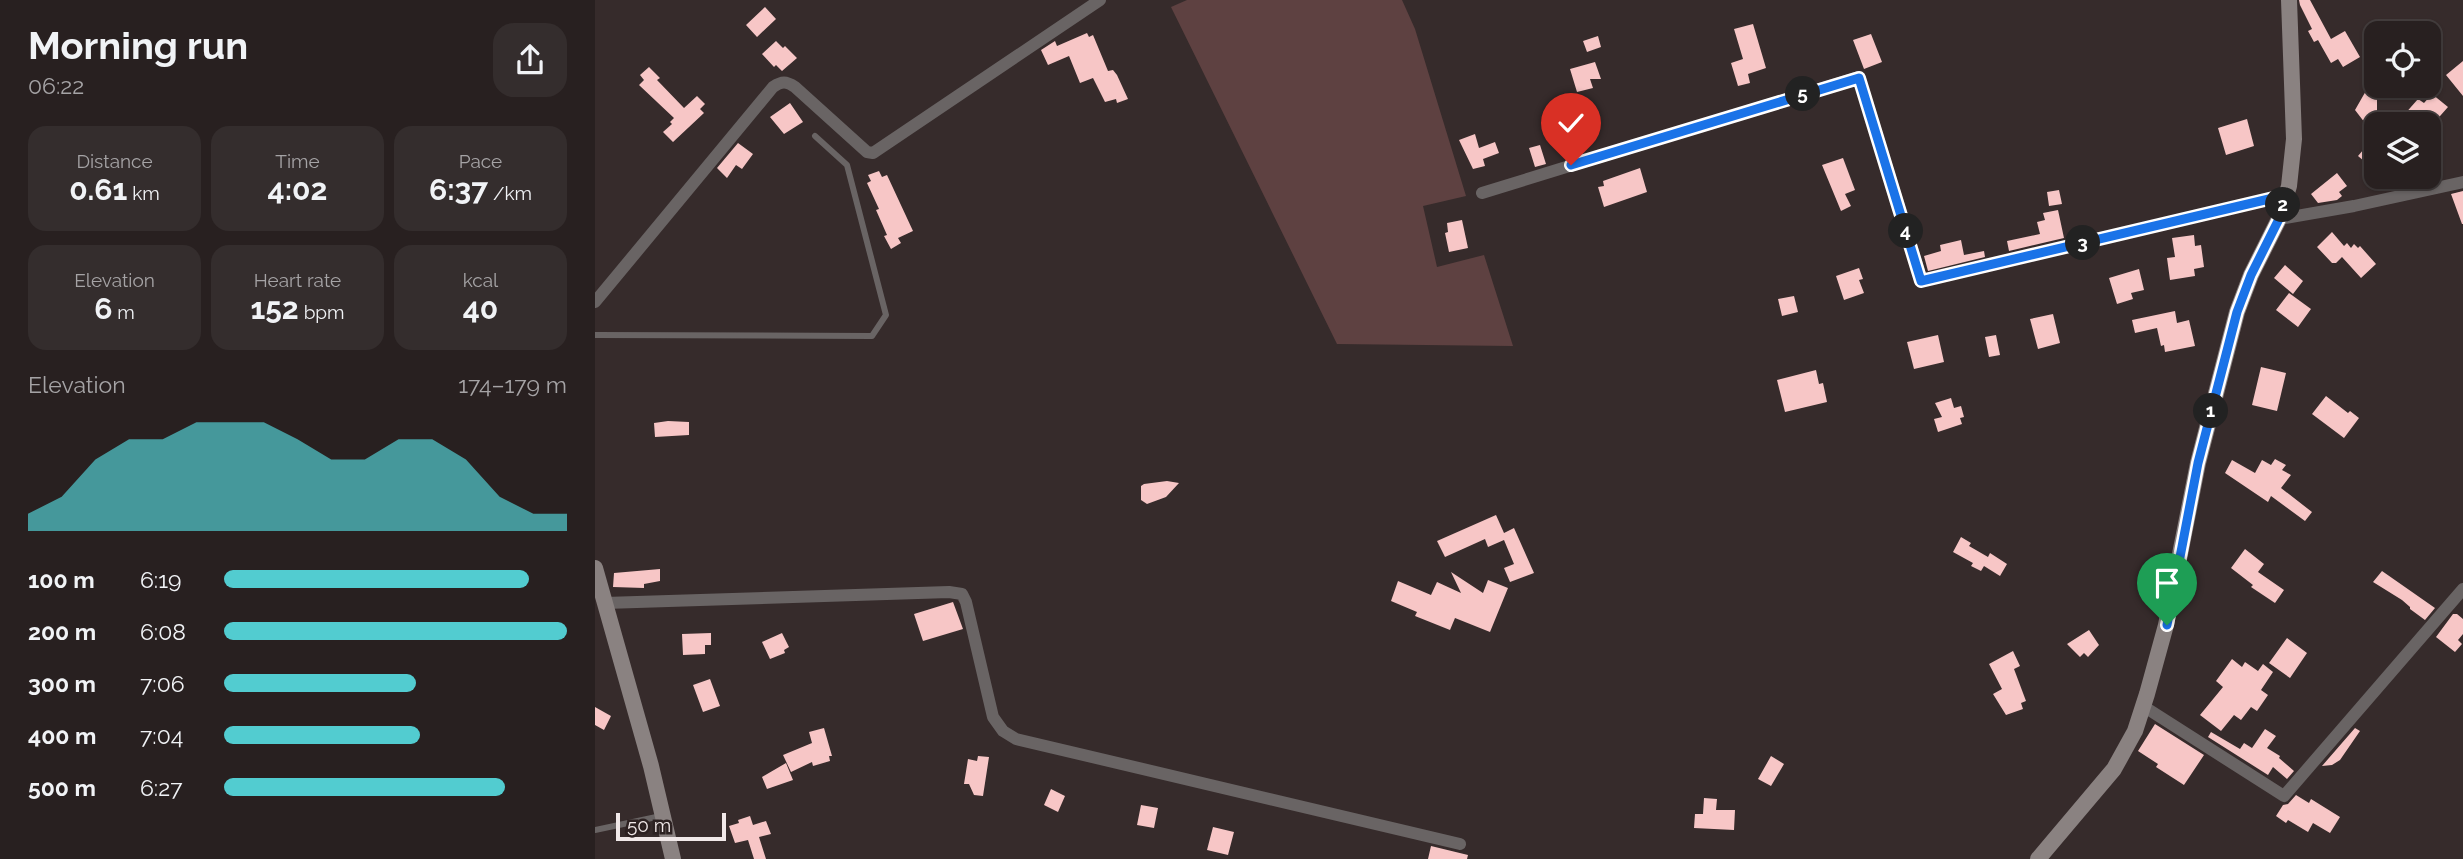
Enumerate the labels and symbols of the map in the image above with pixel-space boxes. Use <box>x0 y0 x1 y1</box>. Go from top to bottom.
pin: 5 <box>1785 76 1821 112</box>
pin <box>1541 93 1601 165</box>
pin: 2 <box>2265 188 2301 222</box>
pin: 4 <box>1889 214 1923 248</box>
pin: 3 <box>2065 226 2101 260</box>
pin: 1 <box>2193 394 2229 428</box>
pin <box>2137 553 2197 625</box>
scale bar <box>616 810 726 842</box>

